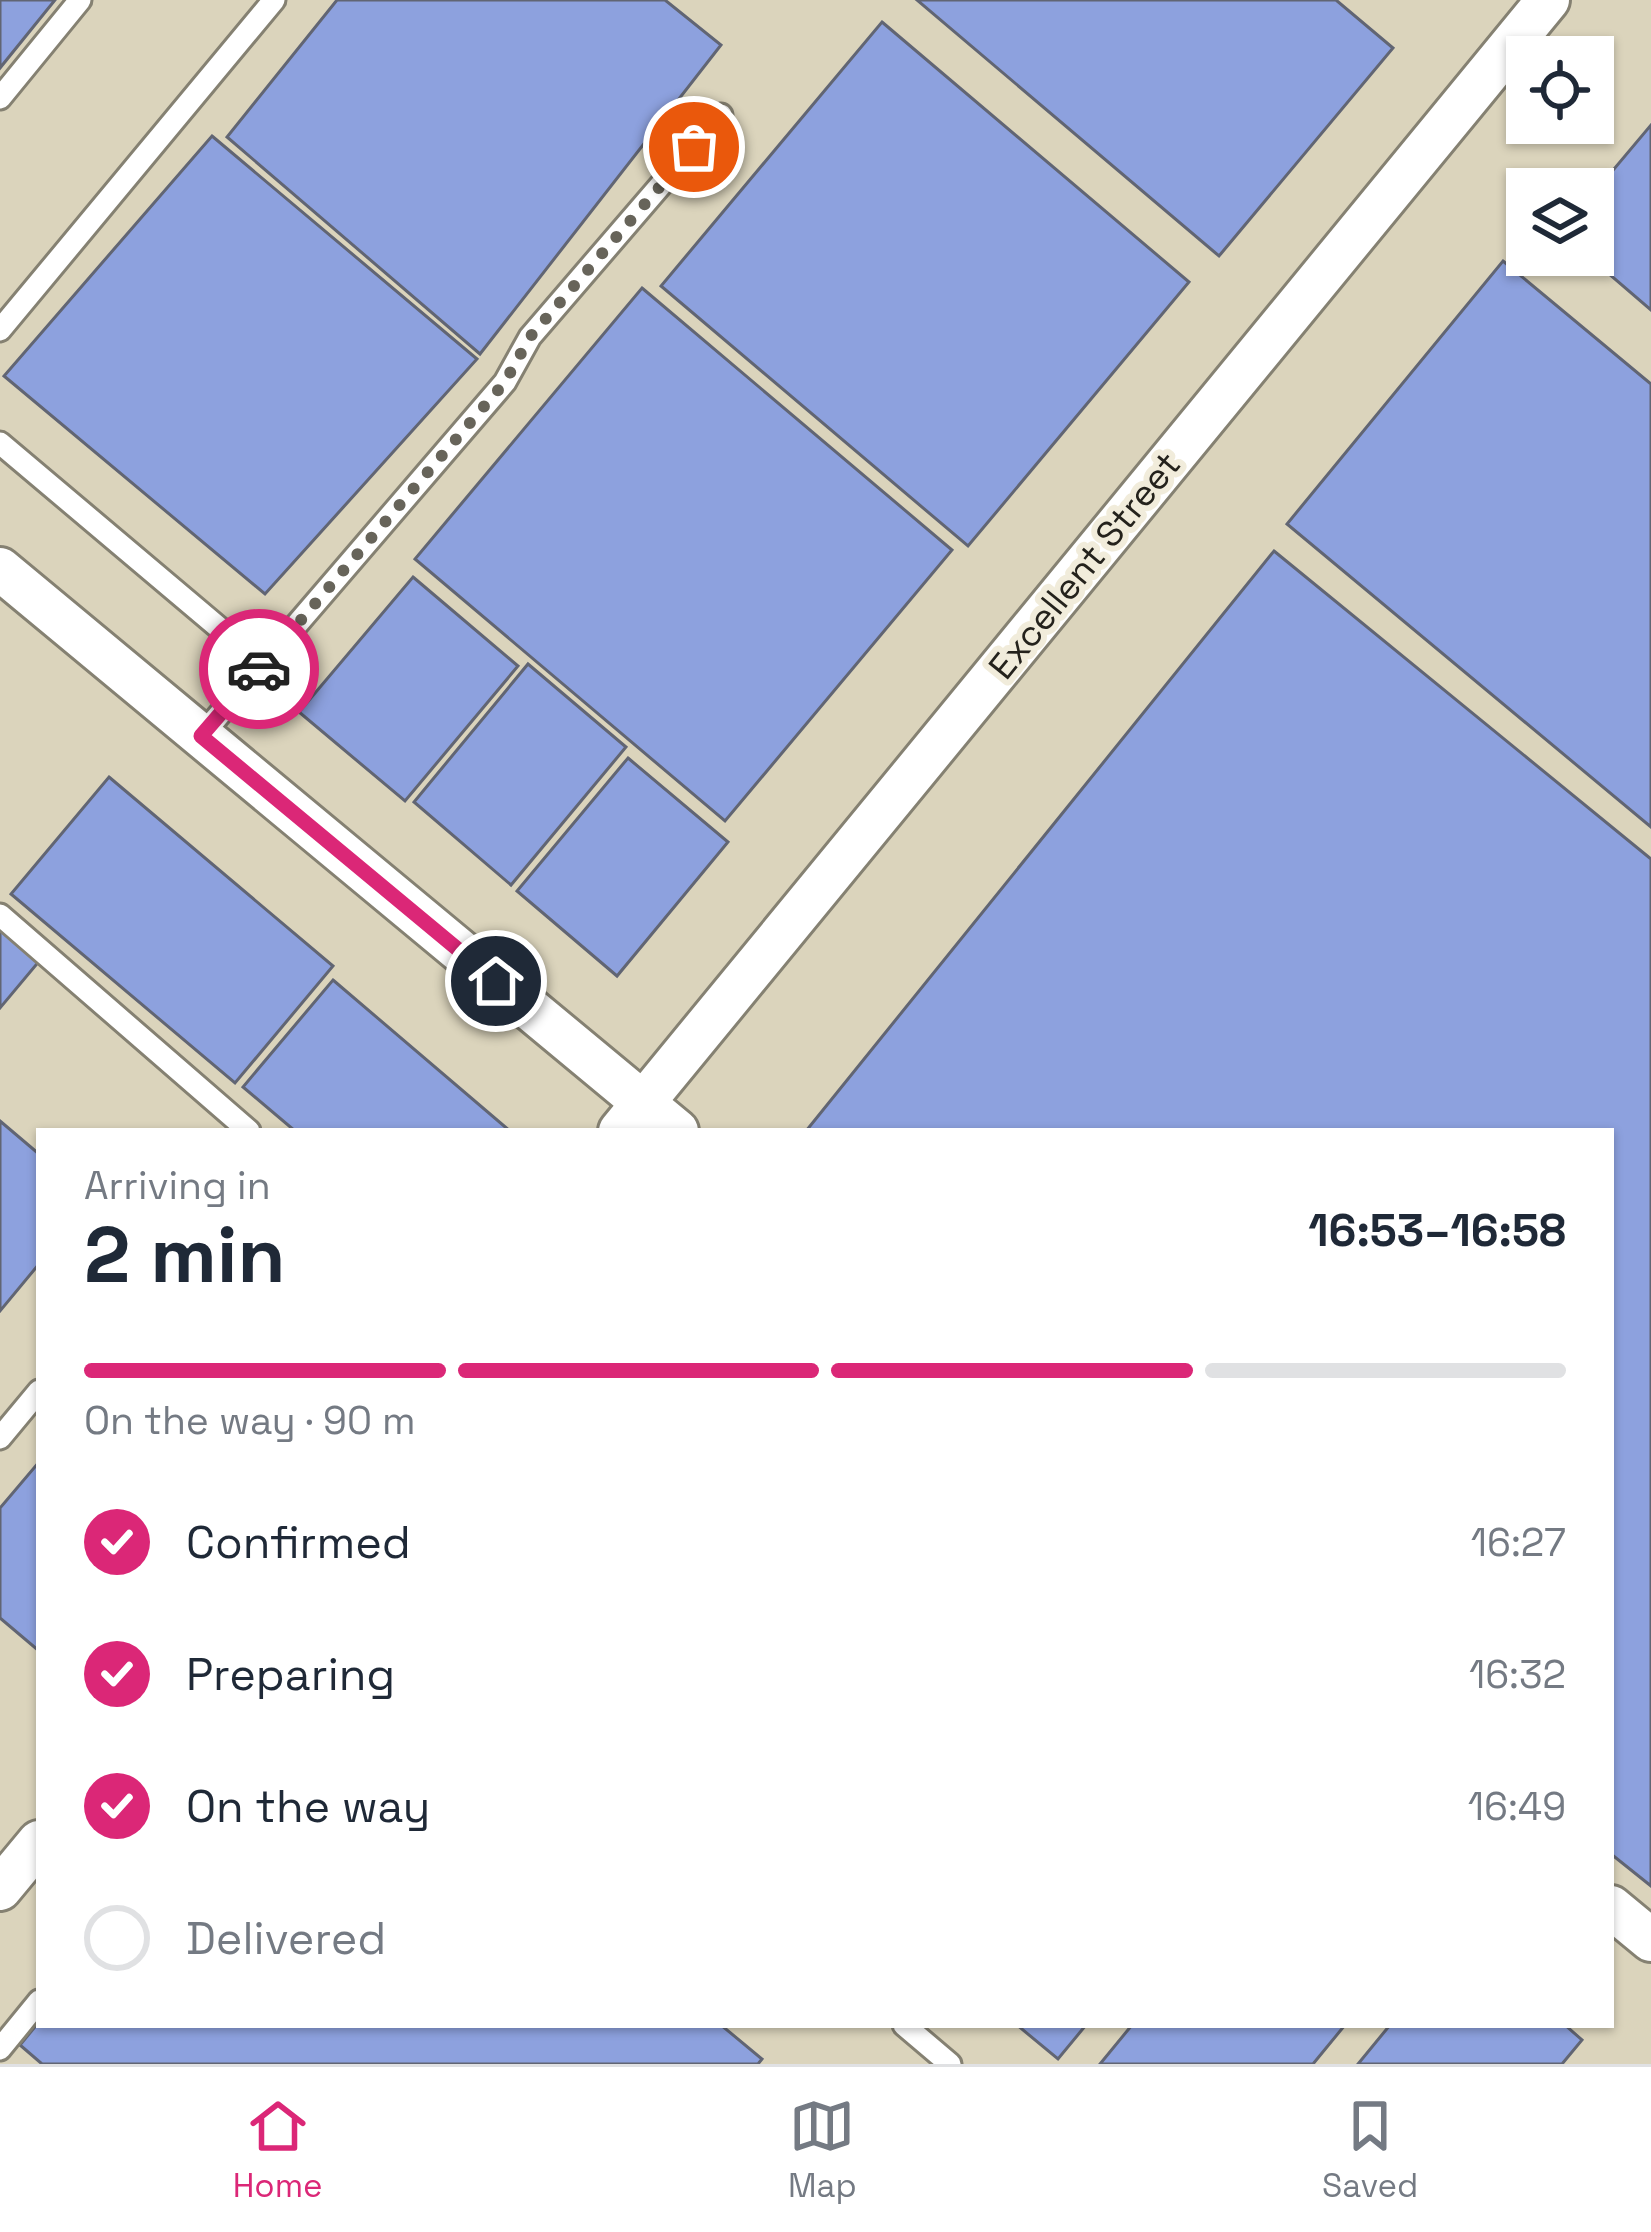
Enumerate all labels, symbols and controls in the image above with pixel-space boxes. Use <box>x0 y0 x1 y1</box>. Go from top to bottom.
map controls <box>1506 36 1614 276</box>
button: locate <box>1506 36 1614 144</box>
pin <box>643 96 745 198</box>
icon: bag <box>661 114 727 180</box>
button: layers <box>1506 168 1614 276</box>
street label: Excellent Street <box>979 443 1191 689</box>
courier <box>199 609 319 729</box>
icon: car <box>226 636 292 702</box>
pin <box>445 930 547 1032</box>
icon: home <box>463 948 529 1014</box>
text: Arriving in <box>84 1161 271 1210</box>
text: 16:53–16:58 <box>1308 1202 1566 1259</box>
text: 2 min <box>84 1205 286 1305</box>
text: On the way · 90 m <box>84 1396 415 1445</box>
icon: check <box>84 1509 150 1575</box>
text: Confirmed <box>186 1514 411 1571</box>
text: 16:27 <box>1471 1518 1566 1567</box>
icon: check <box>84 1641 150 1707</box>
text: Preparing <box>186 1646 395 1703</box>
text: 16:32 <box>1469 1650 1566 1699</box>
icon: check <box>84 1773 150 1839</box>
text: On the way <box>186 1778 430 1835</box>
text: 16:49 <box>1468 1782 1566 1831</box>
text: Delivered <box>186 1910 386 1967</box>
tab: Home <box>233 2093 323 2207</box>
tab: Map <box>788 2093 857 2207</box>
tab: Saved <box>1322 2093 1418 2207</box>

